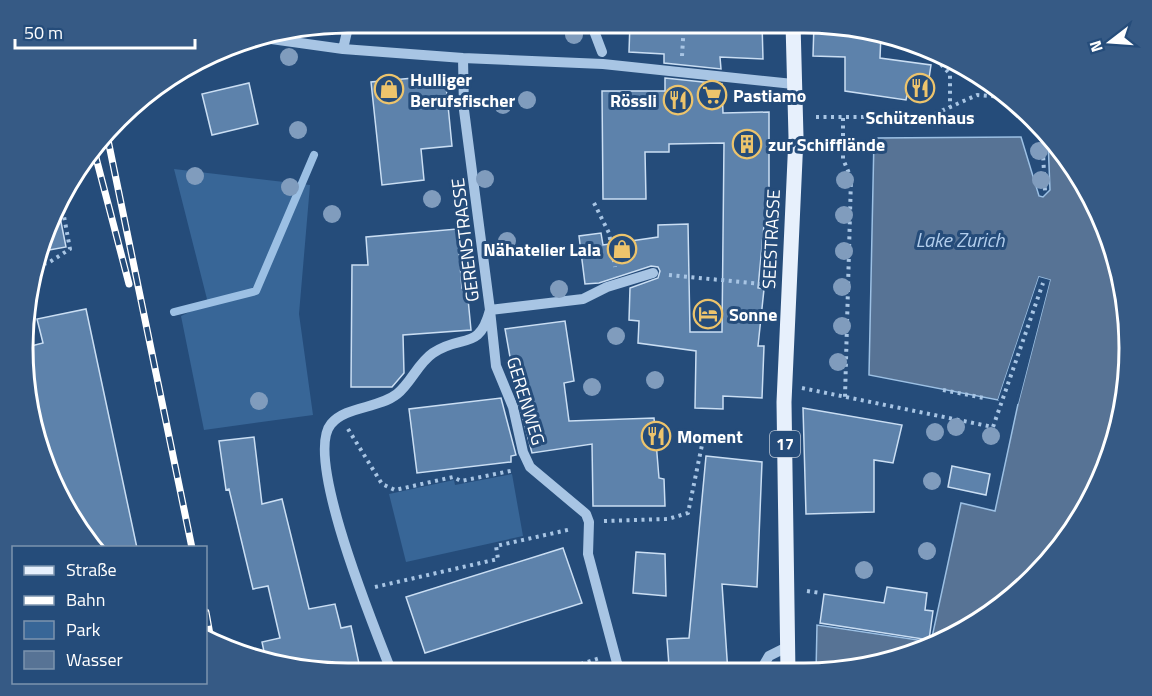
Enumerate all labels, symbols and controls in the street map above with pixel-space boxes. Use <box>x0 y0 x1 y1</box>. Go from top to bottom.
scale bar <box>15 12 195 50</box>
north arrow <box>1080 12 1140 72</box>
text: 50 m <box>24 19 63 46</box>
text: N <box>1083 38 1109 55</box>
place label: Hulliger Berufsfischer <box>410 66 515 114</box>
restaurant icon: Schützenhaus <box>904 72 936 104</box>
shop icon: Hulliger Berufsfischer <box>373 73 405 105</box>
supermarket icon: Pastiamo <box>696 79 728 111</box>
place label: Pastiamo <box>733 82 806 109</box>
restaurant icon: Rössli <box>662 84 694 116</box>
place label: Rössli <box>610 87 657 114</box>
place label: Schützenhaus <box>865 104 975 131</box>
building icon: zur Schifflände <box>731 128 763 160</box>
place label: zur Schifflände <box>768 131 885 158</box>
street label: GERENSTRASSE <box>444 177 486 303</box>
street label: SEESTRASSE <box>755 188 787 290</box>
water label: Lake Zurich <box>916 224 1005 255</box>
shop icon: Nähatelier Lala <box>606 233 638 265</box>
place label: Nähatelier Lala <box>483 236 601 263</box>
hotel icon: Sonne <box>692 298 724 330</box>
place label: Sonne <box>729 301 777 328</box>
street label: GERENWEG <box>500 353 552 449</box>
restaurant icon: Moment <box>640 420 672 452</box>
place label: Moment <box>677 423 743 450</box>
road number: 17 <box>770 431 800 457</box>
legend <box>12 546 207 684</box>
text: Straße <box>66 556 117 583</box>
text: Bahn <box>66 586 105 613</box>
text: Park <box>66 616 101 643</box>
text: Wasser <box>66 646 123 673</box>

